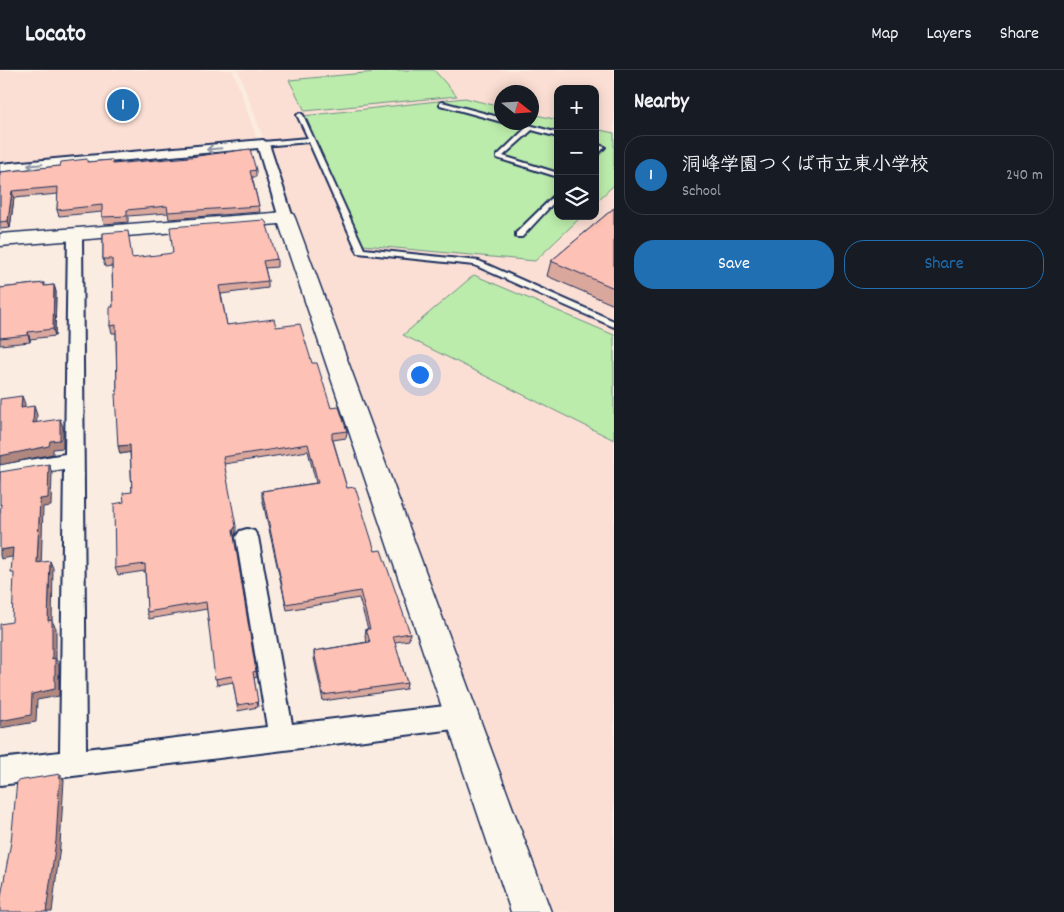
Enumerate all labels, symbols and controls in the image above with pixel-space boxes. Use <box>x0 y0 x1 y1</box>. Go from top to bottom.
text: Locato <box>25 18 86 52</box>
text: Map <box>871 22 898 47</box>
text: Layers <box>926 22 972 47</box>
text: Share <box>1000 22 1039 47</box>
north arrow <box>494 85 539 130</box>
map controls <box>554 85 599 220</box>
button: + <box>554 85 599 130</box>
pin: 1 <box>107 86 139 124</box>
text: Nearby <box>634 88 689 118</box>
button: − <box>554 130 599 175</box>
one-way arrow <box>206 144 222 153</box>
text: 洞峰学園つくば市立東小学校 <box>682 153 929 180</box>
one-way arrow <box>27 160 43 170</box>
text: 1 <box>649 164 653 187</box>
text: 240 m <box>1006 164 1043 187</box>
button: layers <box>554 175 599 220</box>
text: School <box>682 180 721 203</box>
button: Save <box>634 240 834 289</box>
button: Share <box>844 240 1044 289</box>
your location <box>407 362 433 388</box>

